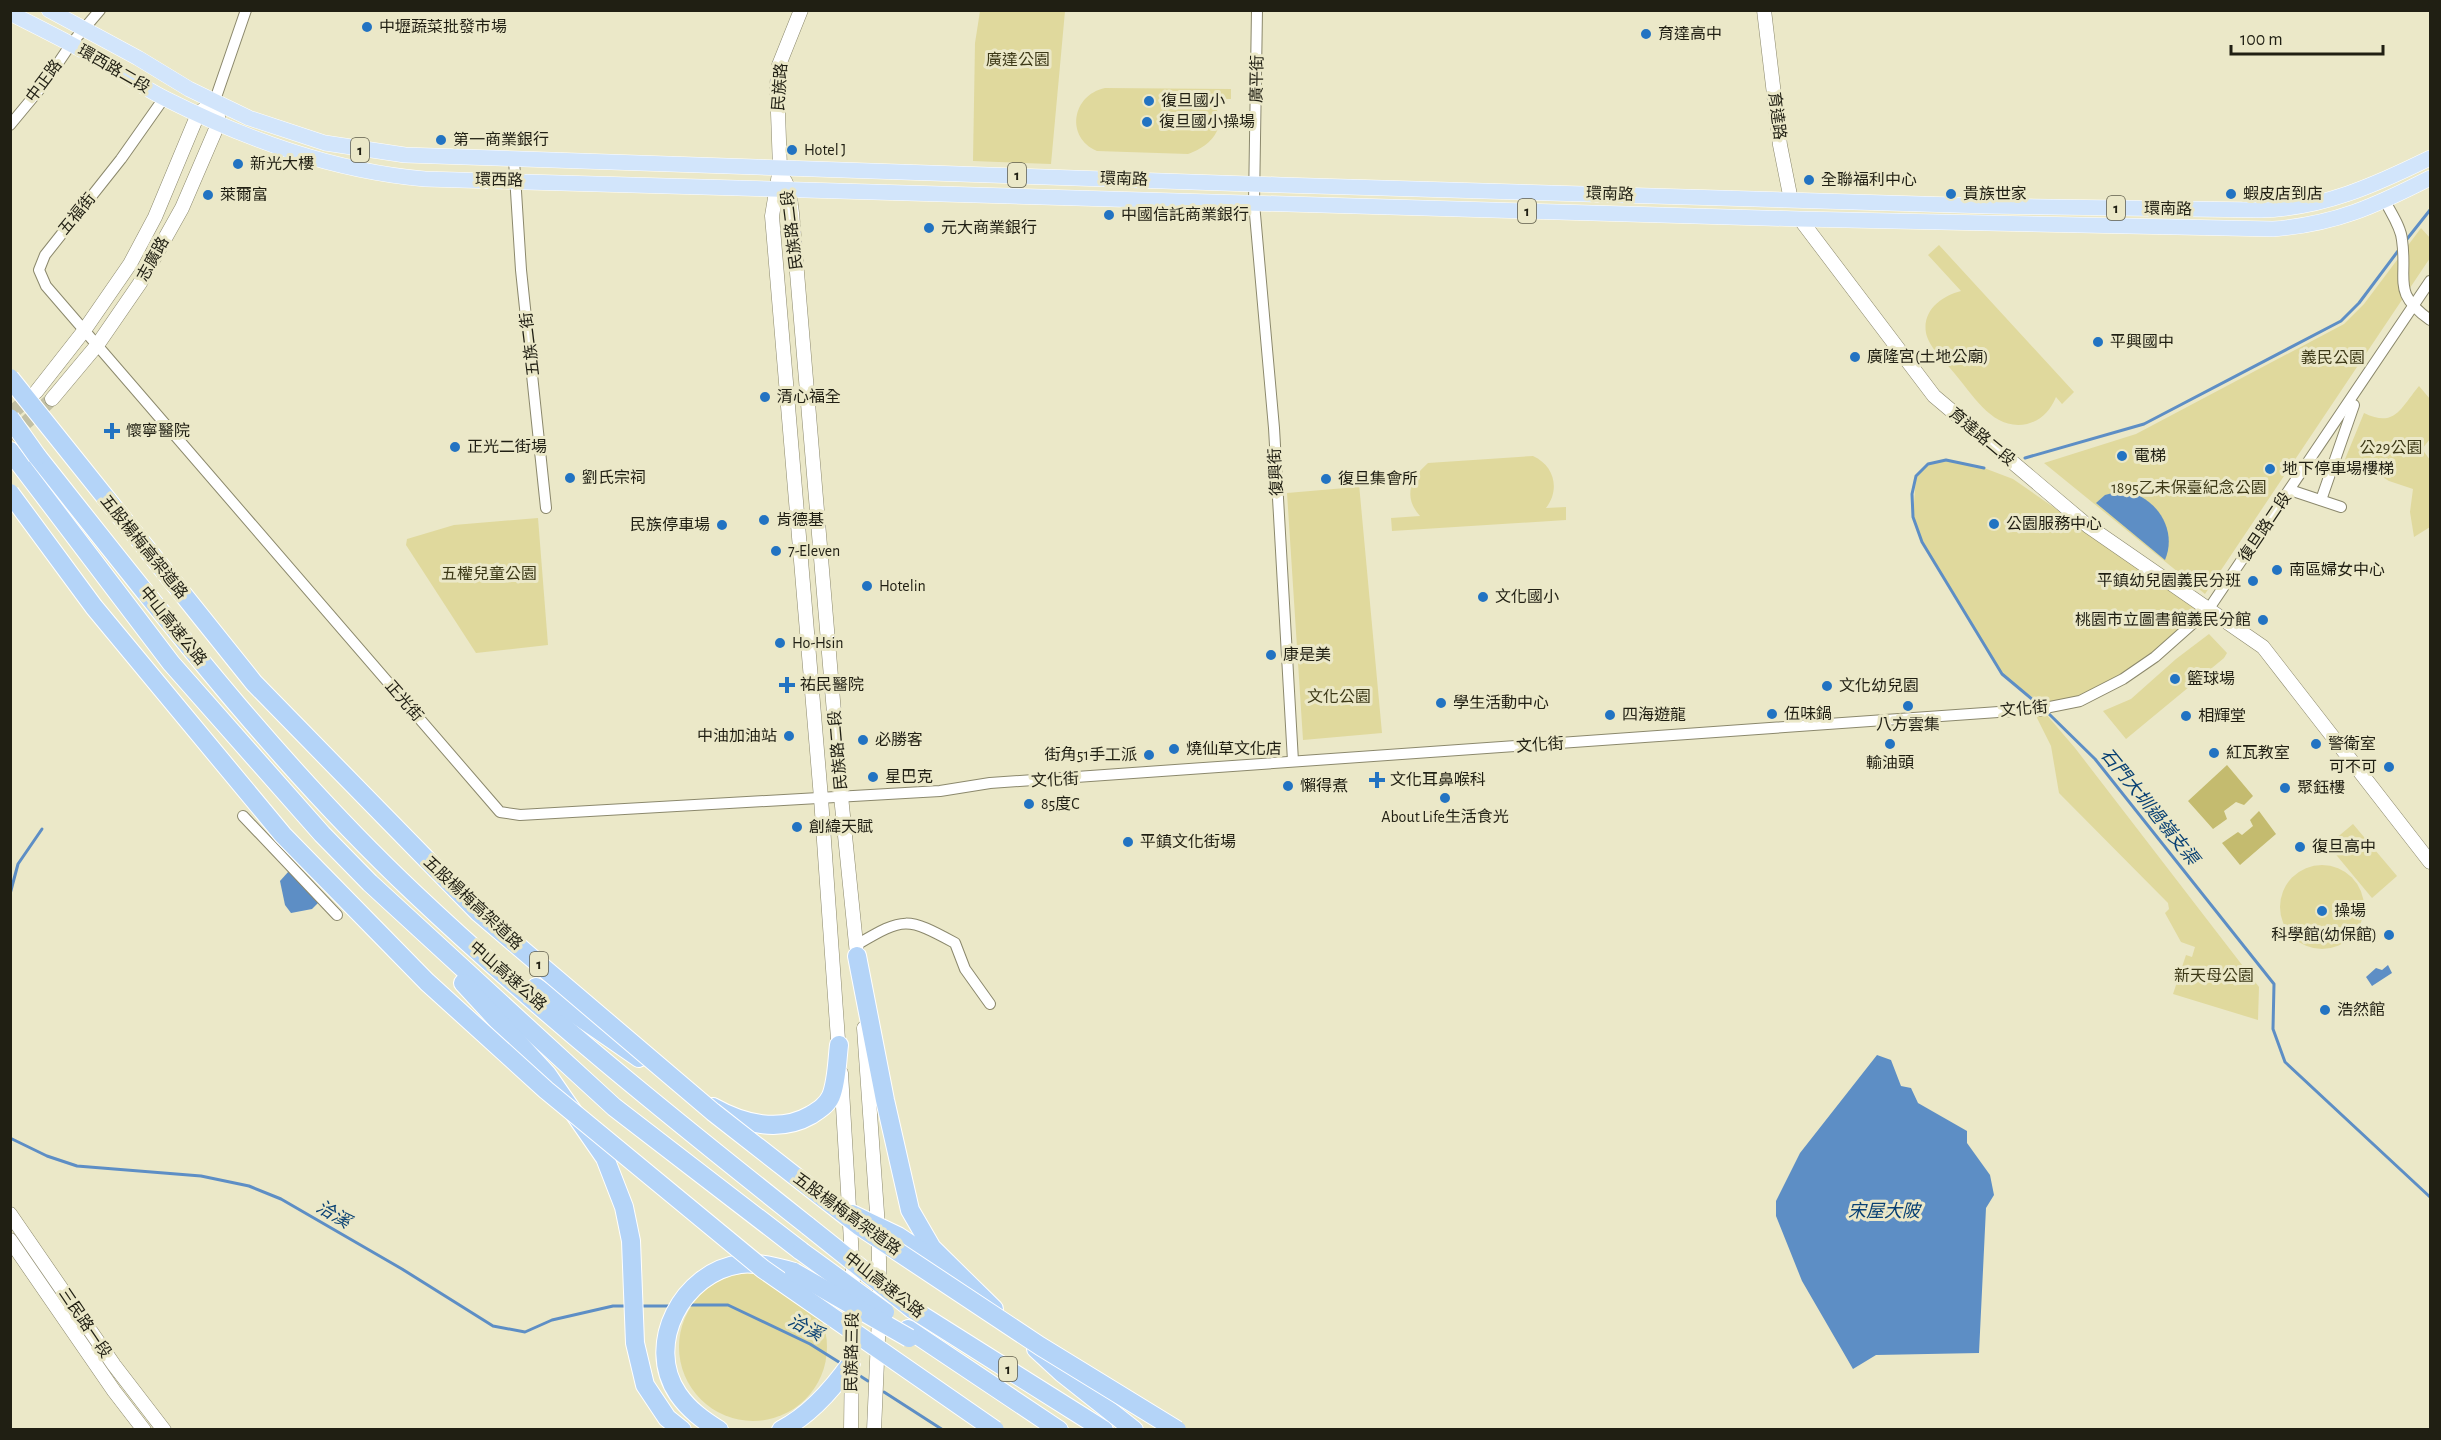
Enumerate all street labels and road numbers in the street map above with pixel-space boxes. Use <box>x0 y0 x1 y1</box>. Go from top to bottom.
street label: 環西路二段 <box>75 41 153 96</box>
street label: 廣平街 <box>1248 55 1265 103</box>
street label: 中正路 <box>22 56 65 105</box>
street label: 民族路 <box>769 62 790 112</box>
street label: 育達路 <box>1766 91 1789 141</box>
road number: 1 <box>351 138 369 162</box>
road number: 1 <box>1008 163 1026 187</box>
street label: 環南路 <box>1100 169 1148 188</box>
street label: 環西路 <box>475 171 523 188</box>
street label: 環南路 <box>1586 184 1634 203</box>
street label: 民族路二段 <box>778 189 805 271</box>
street label: 五福街 <box>55 190 98 238</box>
road number: 1 <box>2107 196 2125 220</box>
road number: 1 <box>1518 199 1536 223</box>
street label: 環南路 <box>2144 200 2192 217</box>
street label: 志廣路 <box>133 234 172 284</box>
street label: 五族二街 <box>517 311 542 377</box>
street label: 育達路二段 <box>1946 404 2018 469</box>
street label: 復興街 <box>1266 448 1285 496</box>
street label: 復旦路二段 <box>2235 489 2294 565</box>
street label: 五股楊梅高架道路 <box>98 492 191 602</box>
street label: 中山高速公路 <box>137 583 210 668</box>
street label: 正光街 <box>382 677 427 724</box>
street label: 文化街 <box>1999 698 2049 719</box>
street label: 民族路二段 <box>826 709 849 791</box>
street label: 文化街 <box>1515 734 1565 755</box>
street label: 文化街 <box>1031 770 1079 789</box>
street label: 五股楊梅高架道路 <box>421 853 526 953</box>
street label: 中山高速公路 <box>467 938 550 1014</box>
road number: 1 <box>530 952 548 976</box>
street label: 五股楊梅高架道路 <box>791 1169 904 1258</box>
street label: 中山高速公路 <box>841 1248 927 1321</box>
street label: 三民路一段 <box>56 1285 115 1361</box>
street label: 民族路三段 <box>842 1312 861 1392</box>
road number: 1 <box>999 1357 1017 1381</box>

